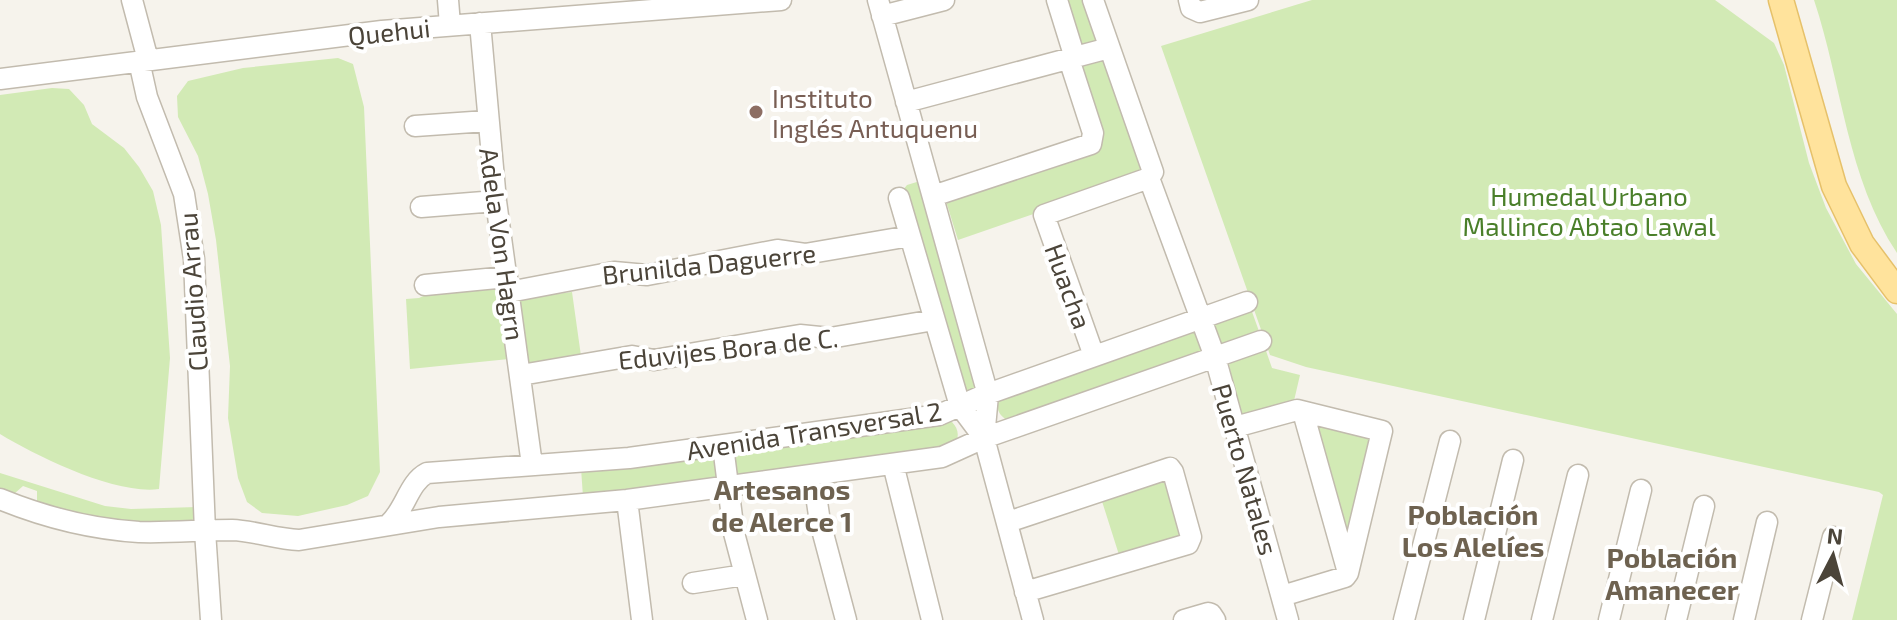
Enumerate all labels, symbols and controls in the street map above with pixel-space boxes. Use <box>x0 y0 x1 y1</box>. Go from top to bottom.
street label: Quehui <box>346 11 432 51</box>
place label: Instituto Inglés Antuquenu <box>772 82 978 143</box>
marker: Instituto Inglés Antuquenu <box>747 103 765 121</box>
street label: Adela Von Hagrn <box>474 146 532 342</box>
park label: Humedal Urbano Mallinco Abtao Lawal <box>1462 180 1716 241</box>
street label: Claudio Arrau <box>171 212 213 372</box>
street label: Brunilda Daguerre <box>601 236 817 290</box>
street label: Huacha <box>1039 239 1099 333</box>
street label: Eduvijes Bora de C. <box>617 321 839 375</box>
street label: Puerto Natales <box>1207 380 1285 558</box>
street label: Avenida Transversal 2 <box>684 395 944 465</box>
district label: Artesanos de Alerce 1 <box>712 472 852 538</box>
district label: Población Los Alelíes <box>1402 497 1544 563</box>
north arrow <box>1793 516 1873 596</box>
text: N <box>1826 521 1844 549</box>
district label: Población Amanecer <box>1605 540 1739 606</box>

